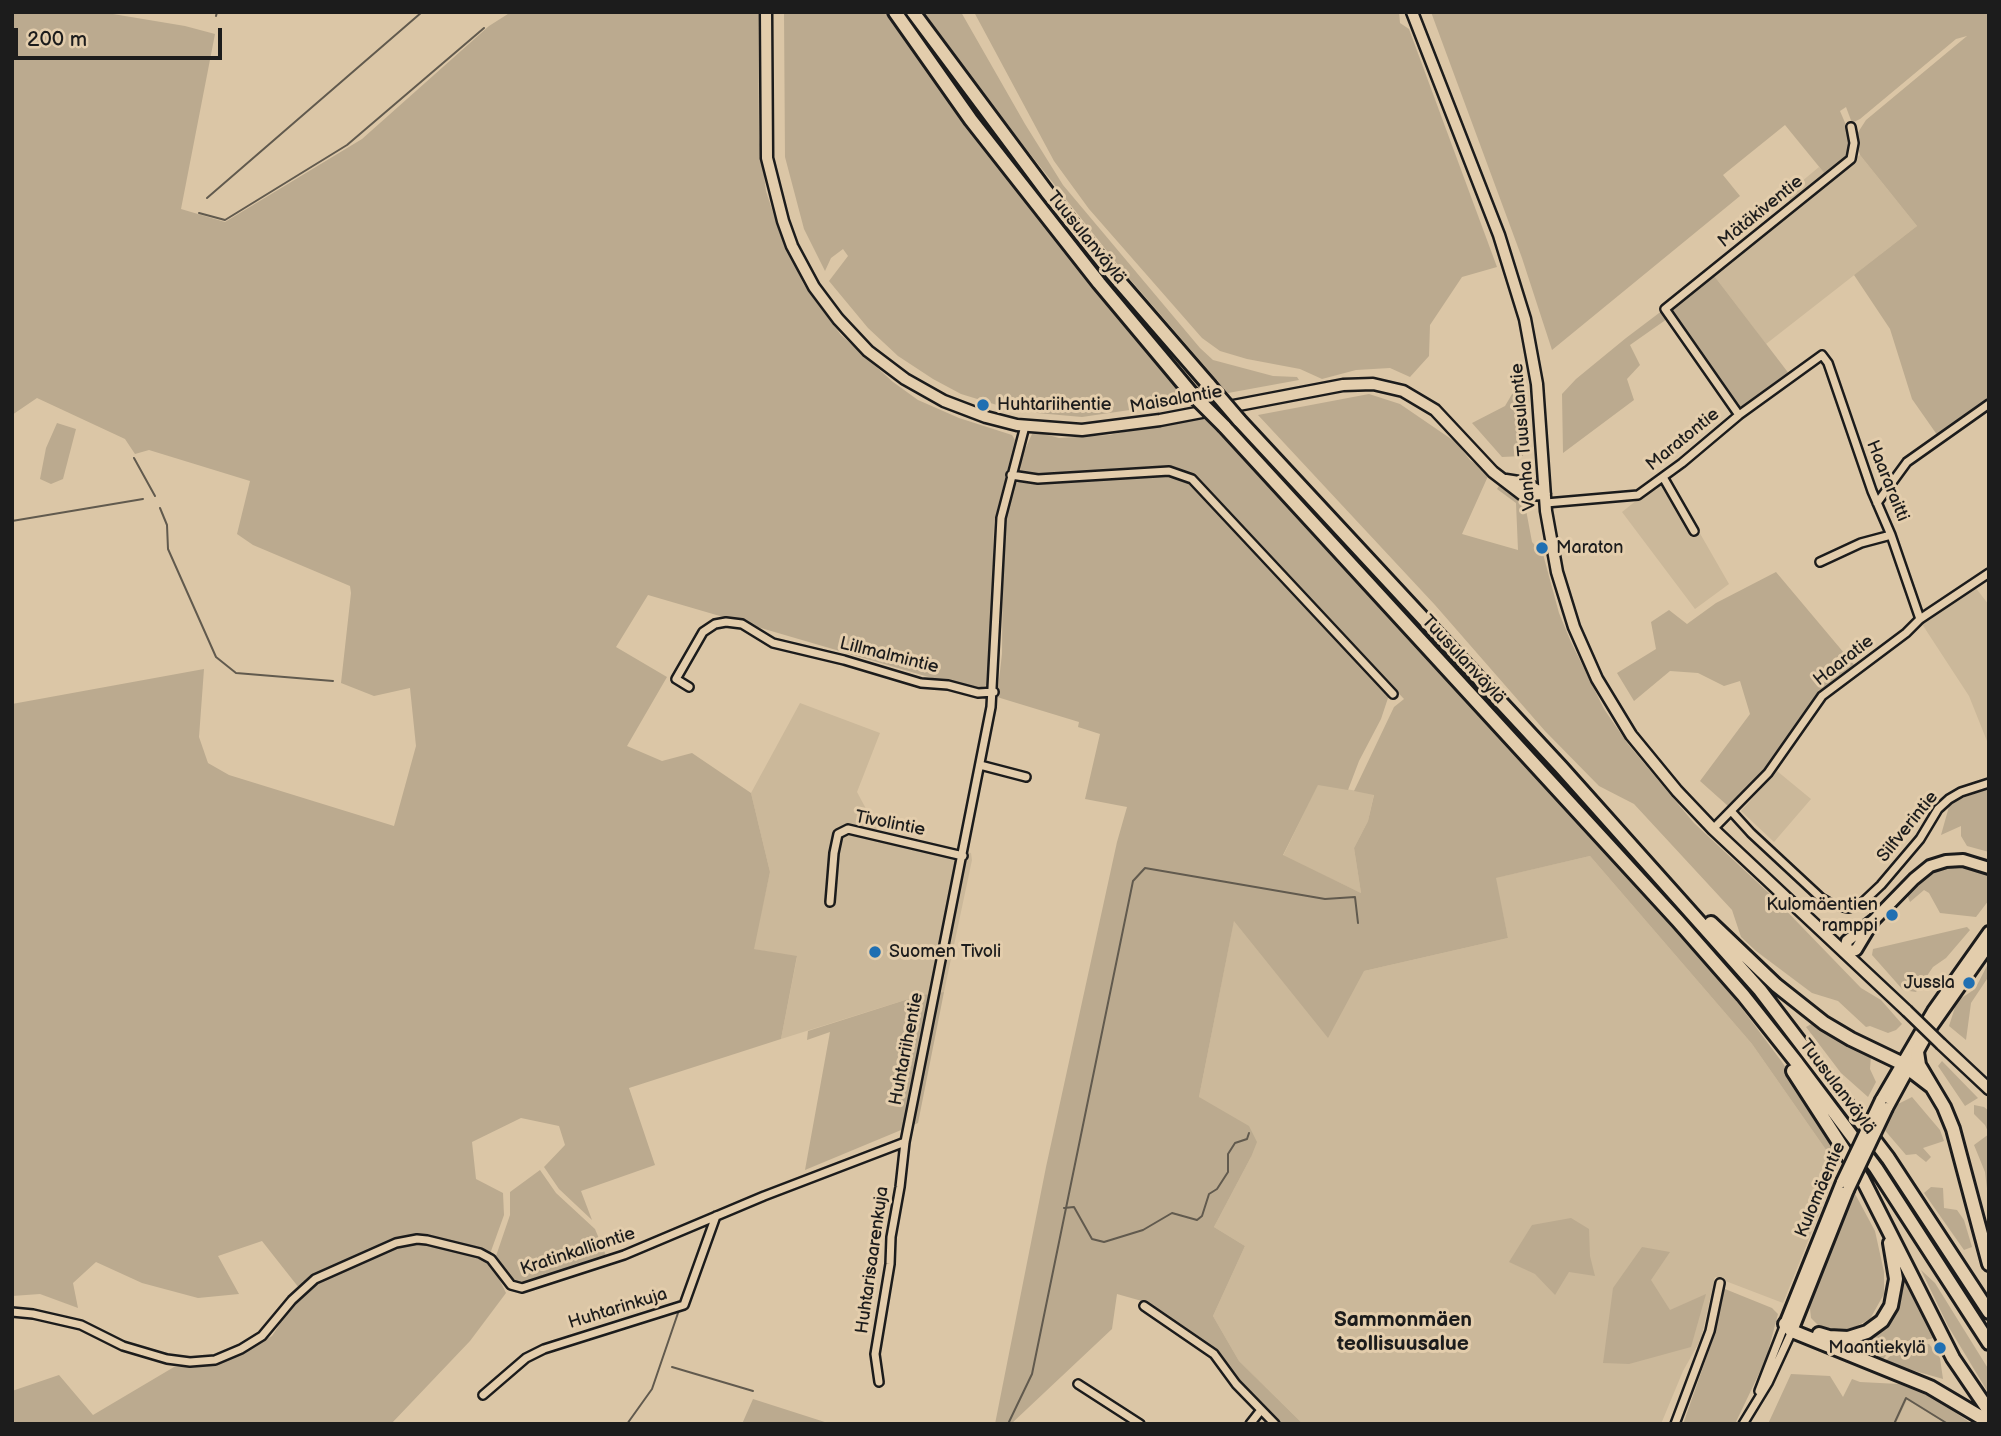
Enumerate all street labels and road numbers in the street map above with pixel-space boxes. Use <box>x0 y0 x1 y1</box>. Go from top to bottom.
street label: Mätäkiventie <box>1714 171 1808 253</box>
street label: Tuusulanväylä <box>1042 187 1130 289</box>
street label: Vanha Tuusulantie <box>1507 362 1541 512</box>
street label: Maisalantie <box>1128 381 1224 419</box>
street label: Maratontie <box>1642 404 1724 476</box>
street label: Haararaitti <box>1861 437 1913 525</box>
street label: Tuusulanväylä <box>1416 611 1510 709</box>
street label: Haaratie <box>1810 631 1878 691</box>
street label: Lillmalmintie <box>837 633 941 679</box>
street label: Silfverintie <box>1873 787 1943 867</box>
street label: Tivolintie <box>853 807 927 841</box>
street label: Huhtariihentie <box>885 991 929 1107</box>
street label: Tuusulanväylä <box>1794 1035 1880 1139</box>
street label: Kulomäentie <box>1791 1139 1851 1241</box>
street label: Huhtarisaarenkuja <box>852 1185 894 1335</box>
street label: Kratinkalliontie <box>518 1223 638 1281</box>
street label: Huhtarinkuja <box>566 1284 670 1334</box>

